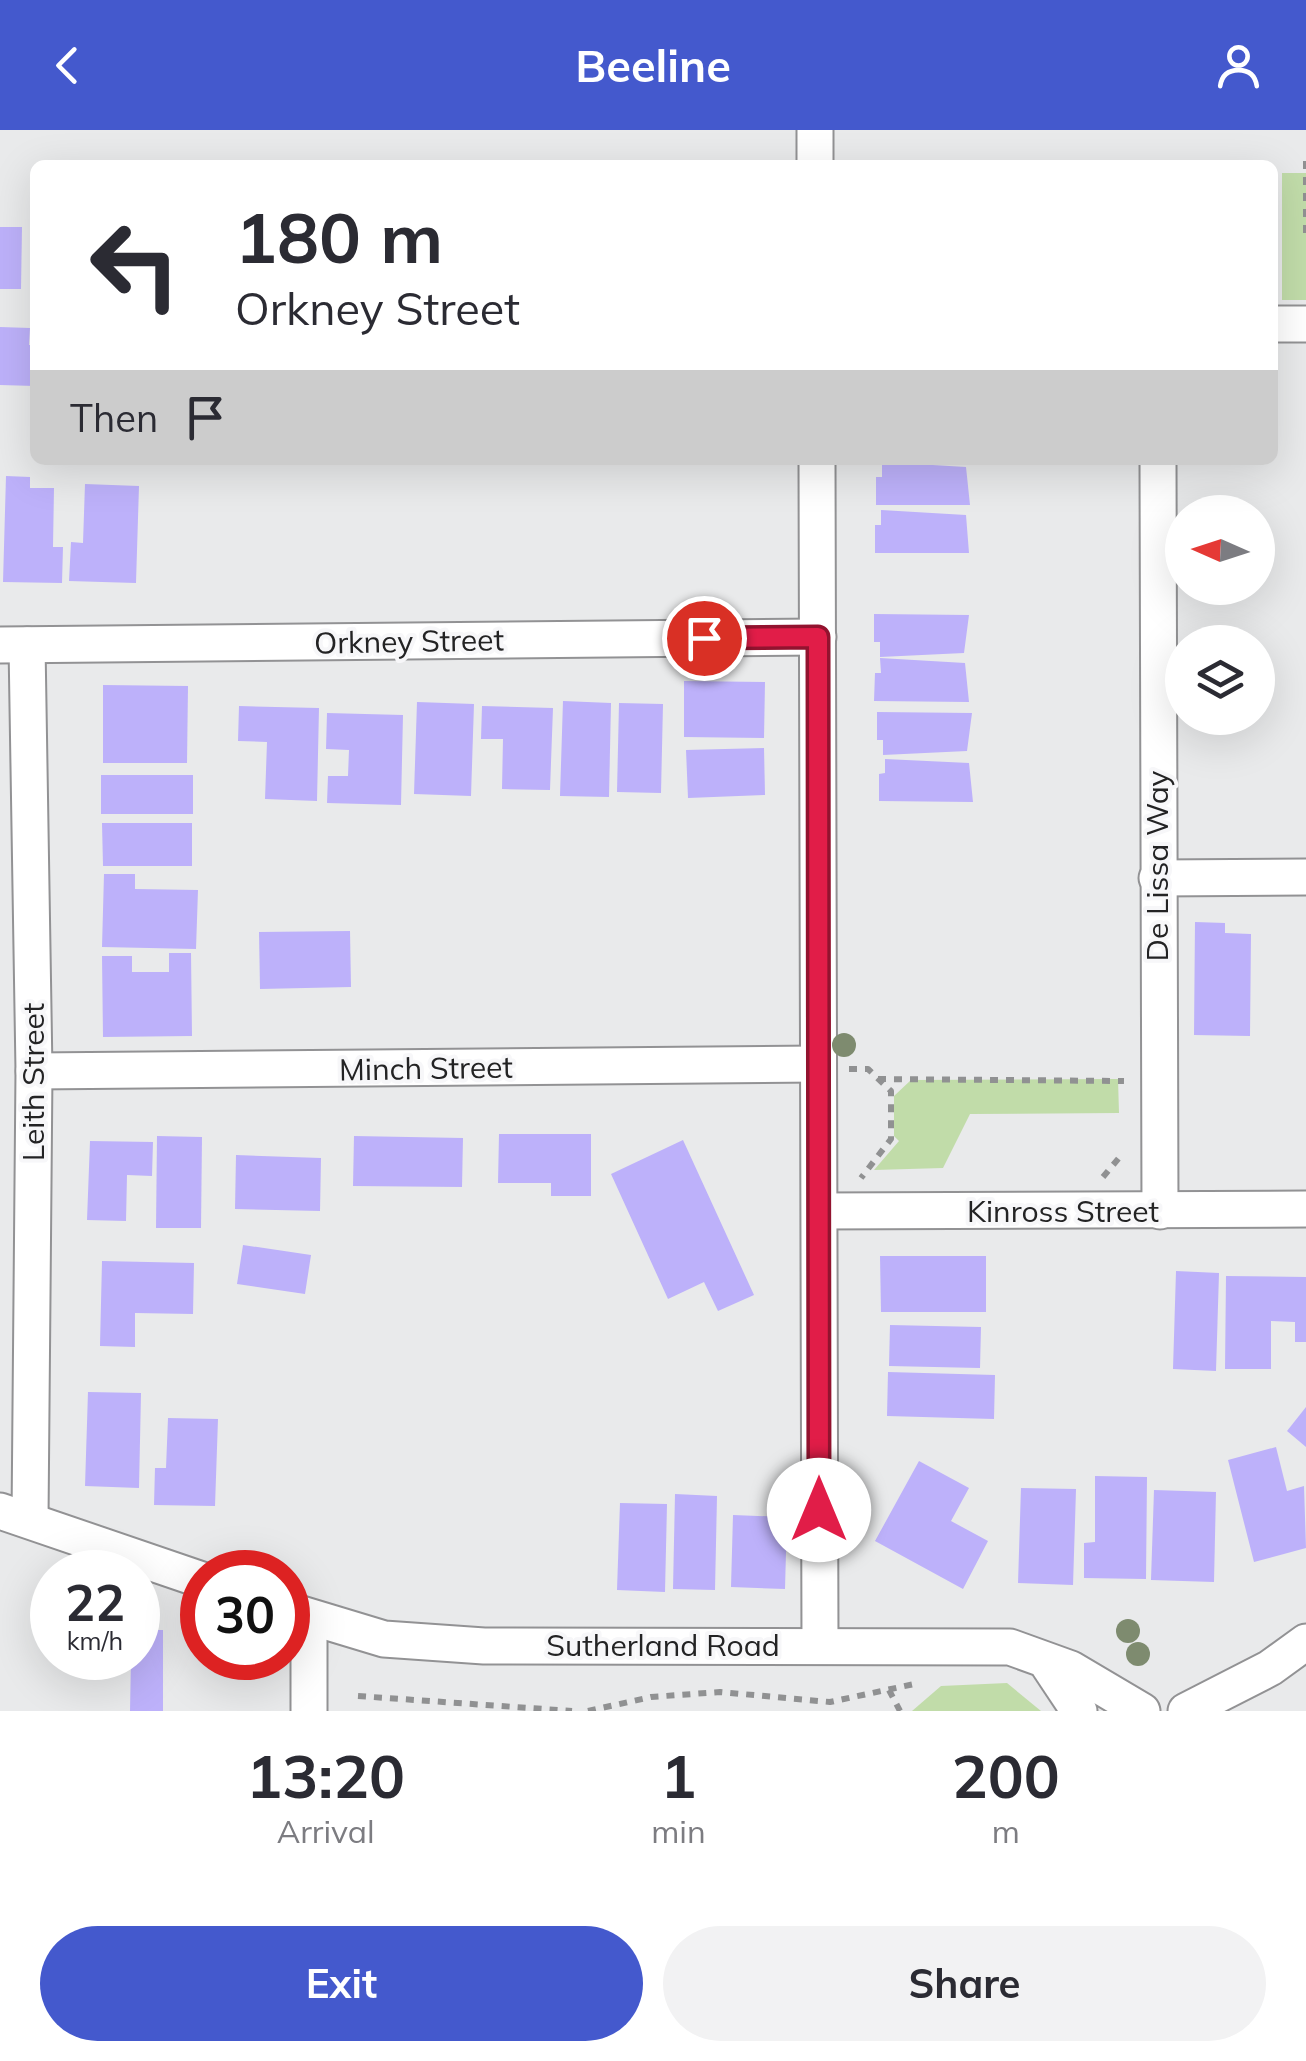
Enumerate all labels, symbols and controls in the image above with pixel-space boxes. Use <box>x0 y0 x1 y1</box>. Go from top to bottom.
text: Beeline <box>575 37 731 93</box>
icon: back <box>40 38 95 93</box>
icon: person <box>1211 38 1266 93</box>
text: 180 m <box>235 193 443 281</box>
icon: left <box>70 200 200 330</box>
text: Orkney Street <box>235 280 520 336</box>
icon: arrive <box>178 390 233 445</box>
text: Then <box>70 394 158 442</box>
north arrow <box>1165 495 1275 605</box>
map controls <box>1165 495 1275 735</box>
pin <box>662 596 747 681</box>
icon: arrive <box>677 611 732 666</box>
street label: Orkney Street <box>314 620 504 662</box>
button: layers <box>1165 625 1275 735</box>
street label: De Lissa Way <box>1138 770 1176 962</box>
street label: Leith Street <box>14 1003 52 1161</box>
street label: Minch Street <box>339 1047 513 1089</box>
street label: Kinross Street <box>967 1192 1159 1230</box>
position arrow <box>767 1458 871 1562</box>
speed limit sign: 30 <box>180 1550 310 1680</box>
text: 22 <box>65 1571 125 1634</box>
text: km/h <box>67 1625 123 1656</box>
street label: Sutherland Road <box>546 1626 780 1664</box>
text: 13:20 <box>246 1738 405 1813</box>
text: 1 <box>660 1738 696 1813</box>
text: 200 <box>952 1738 1060 1813</box>
text: Arrival <box>277 1811 375 1851</box>
text: min <box>651 1811 706 1851</box>
text: m <box>992 1811 1020 1851</box>
button: Exit <box>40 1926 643 2041</box>
button: Share <box>663 1926 1266 2041</box>

